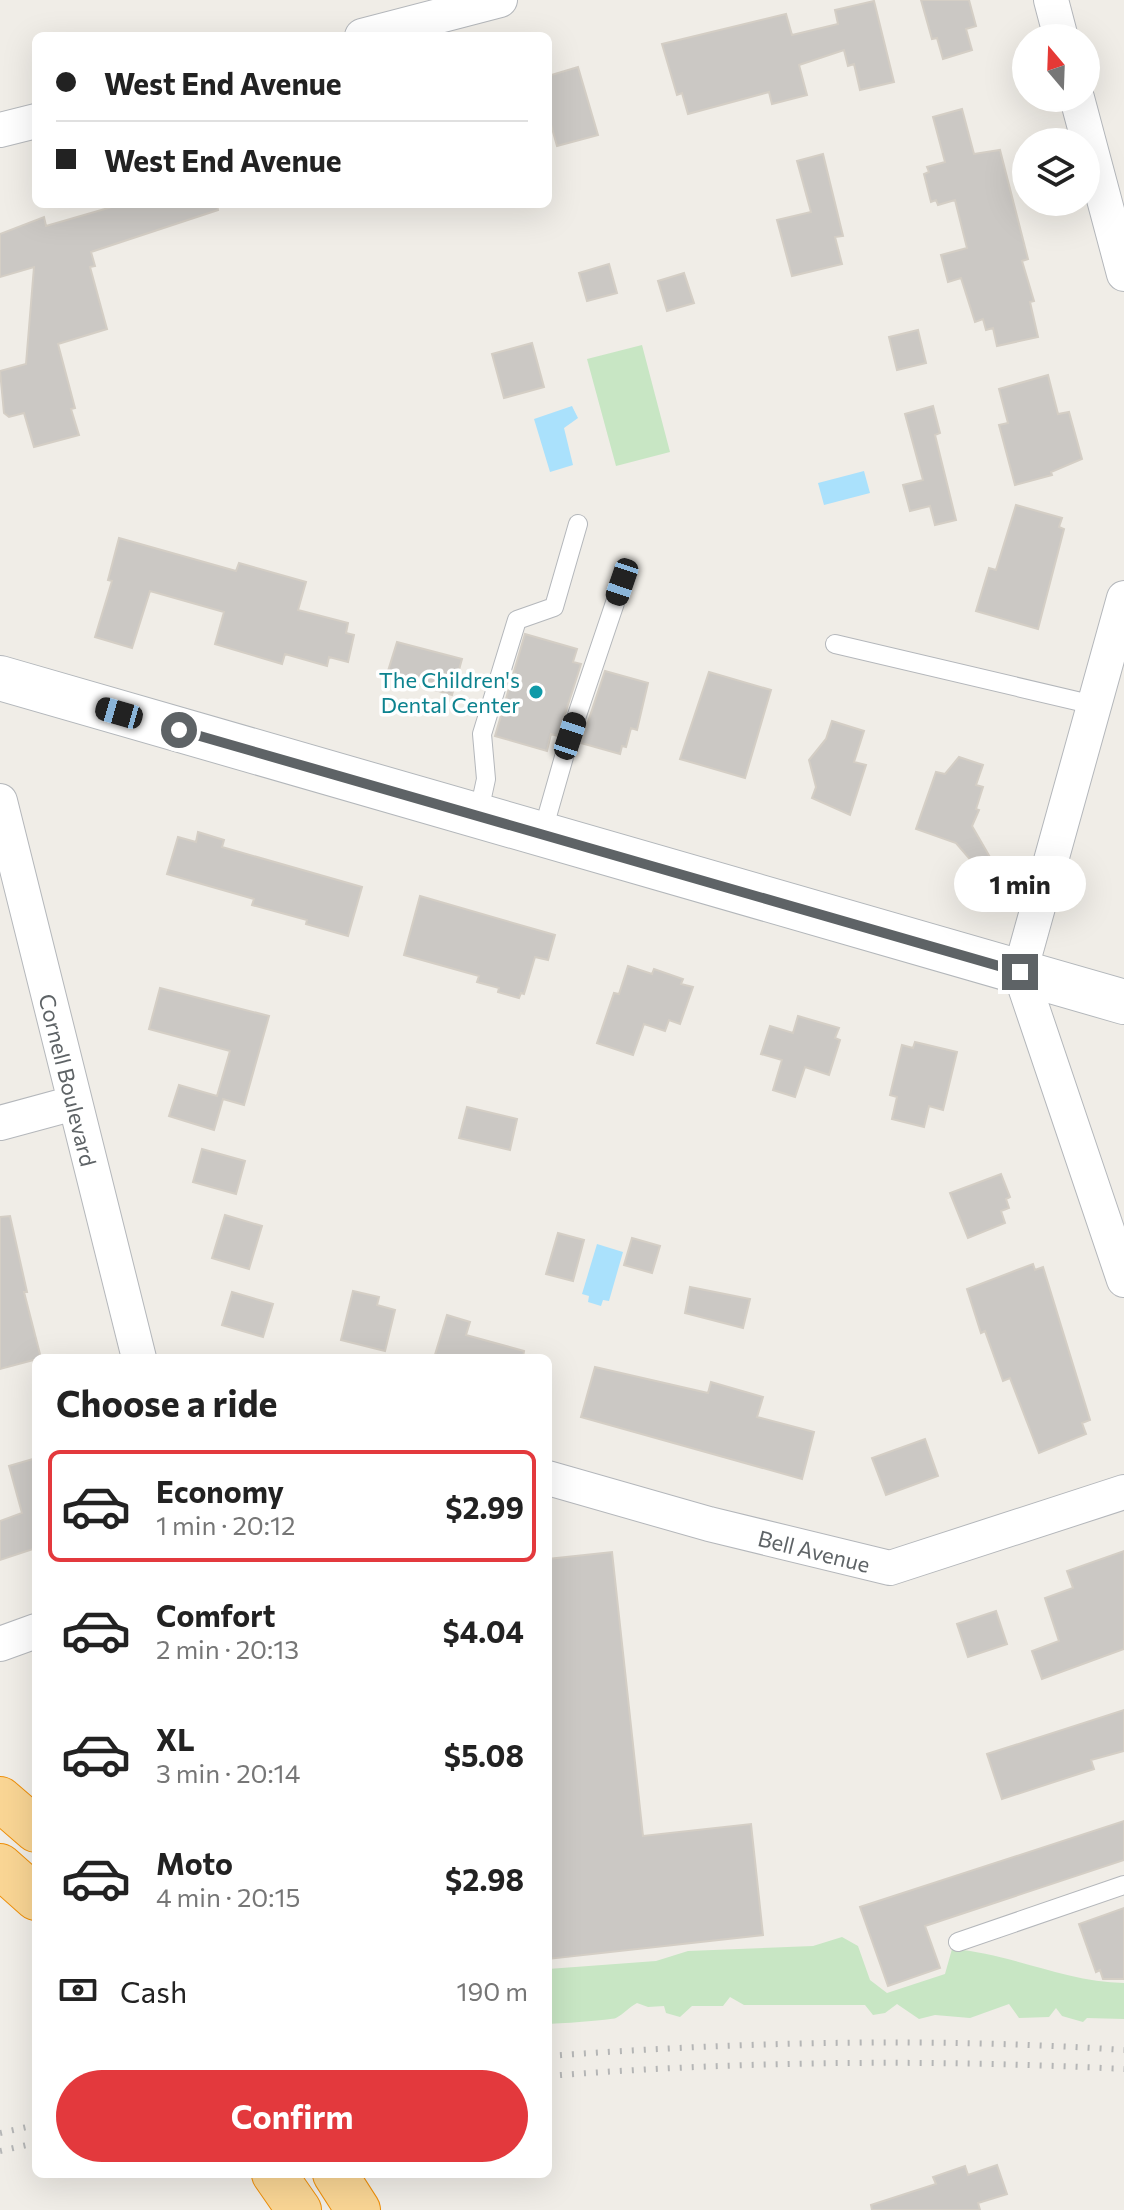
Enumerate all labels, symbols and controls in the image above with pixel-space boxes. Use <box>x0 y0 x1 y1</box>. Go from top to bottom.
north arrow <box>1012 24 1100 112</box>
map controls <box>1012 24 1100 216</box>
text: West End Avenue <box>104 64 342 101</box>
button: layers <box>1012 128 1100 216</box>
text: West End Avenue <box>104 141 342 178</box>
car <box>603 555 641 609</box>
place label: The Children's Dental Center <box>379 666 520 718</box>
marker: The Children's Dental Center <box>527 683 545 701</box>
car <box>93 695 145 731</box>
car <box>551 709 589 763</box>
route start <box>161 712 197 748</box>
callout: 1 min <box>954 856 1086 912</box>
text: 1 min <box>989 868 1051 899</box>
route end <box>1002 954 1038 990</box>
street label: Cornell Boulevard <box>34 991 102 1169</box>
text: Choose a ride <box>56 1380 277 1424</box>
icon: car <box>60 1470 132 1542</box>
text: Economy <box>156 1472 284 1509</box>
text: $2.99 <box>445 1488 524 1525</box>
text: 1 min · 20:12 <box>156 1509 295 1540</box>
street label: Bell Avenue <box>755 1524 873 1578</box>
icon: car <box>60 1594 132 1666</box>
text: Comfort <box>156 1596 275 1633</box>
text: $4.04 <box>443 1612 524 1649</box>
text: 2 min · 20:13 <box>156 1633 299 1664</box>
icon: car <box>60 1718 132 1790</box>
text: XL <box>156 1720 195 1757</box>
text: $5.08 <box>444 1736 524 1773</box>
text: 3 min · 20:14 <box>156 1757 300 1788</box>
icon: car <box>60 1842 132 1914</box>
text: Moto <box>156 1844 233 1881</box>
text: $2.98 <box>445 1860 524 1897</box>
text: 4 min · 20:15 <box>156 1881 300 1912</box>
icon: cash <box>56 1968 100 2012</box>
text: Cash <box>120 1972 187 2009</box>
text: 190 m <box>456 1975 528 2006</box>
button: Confirm <box>56 2070 528 2162</box>

